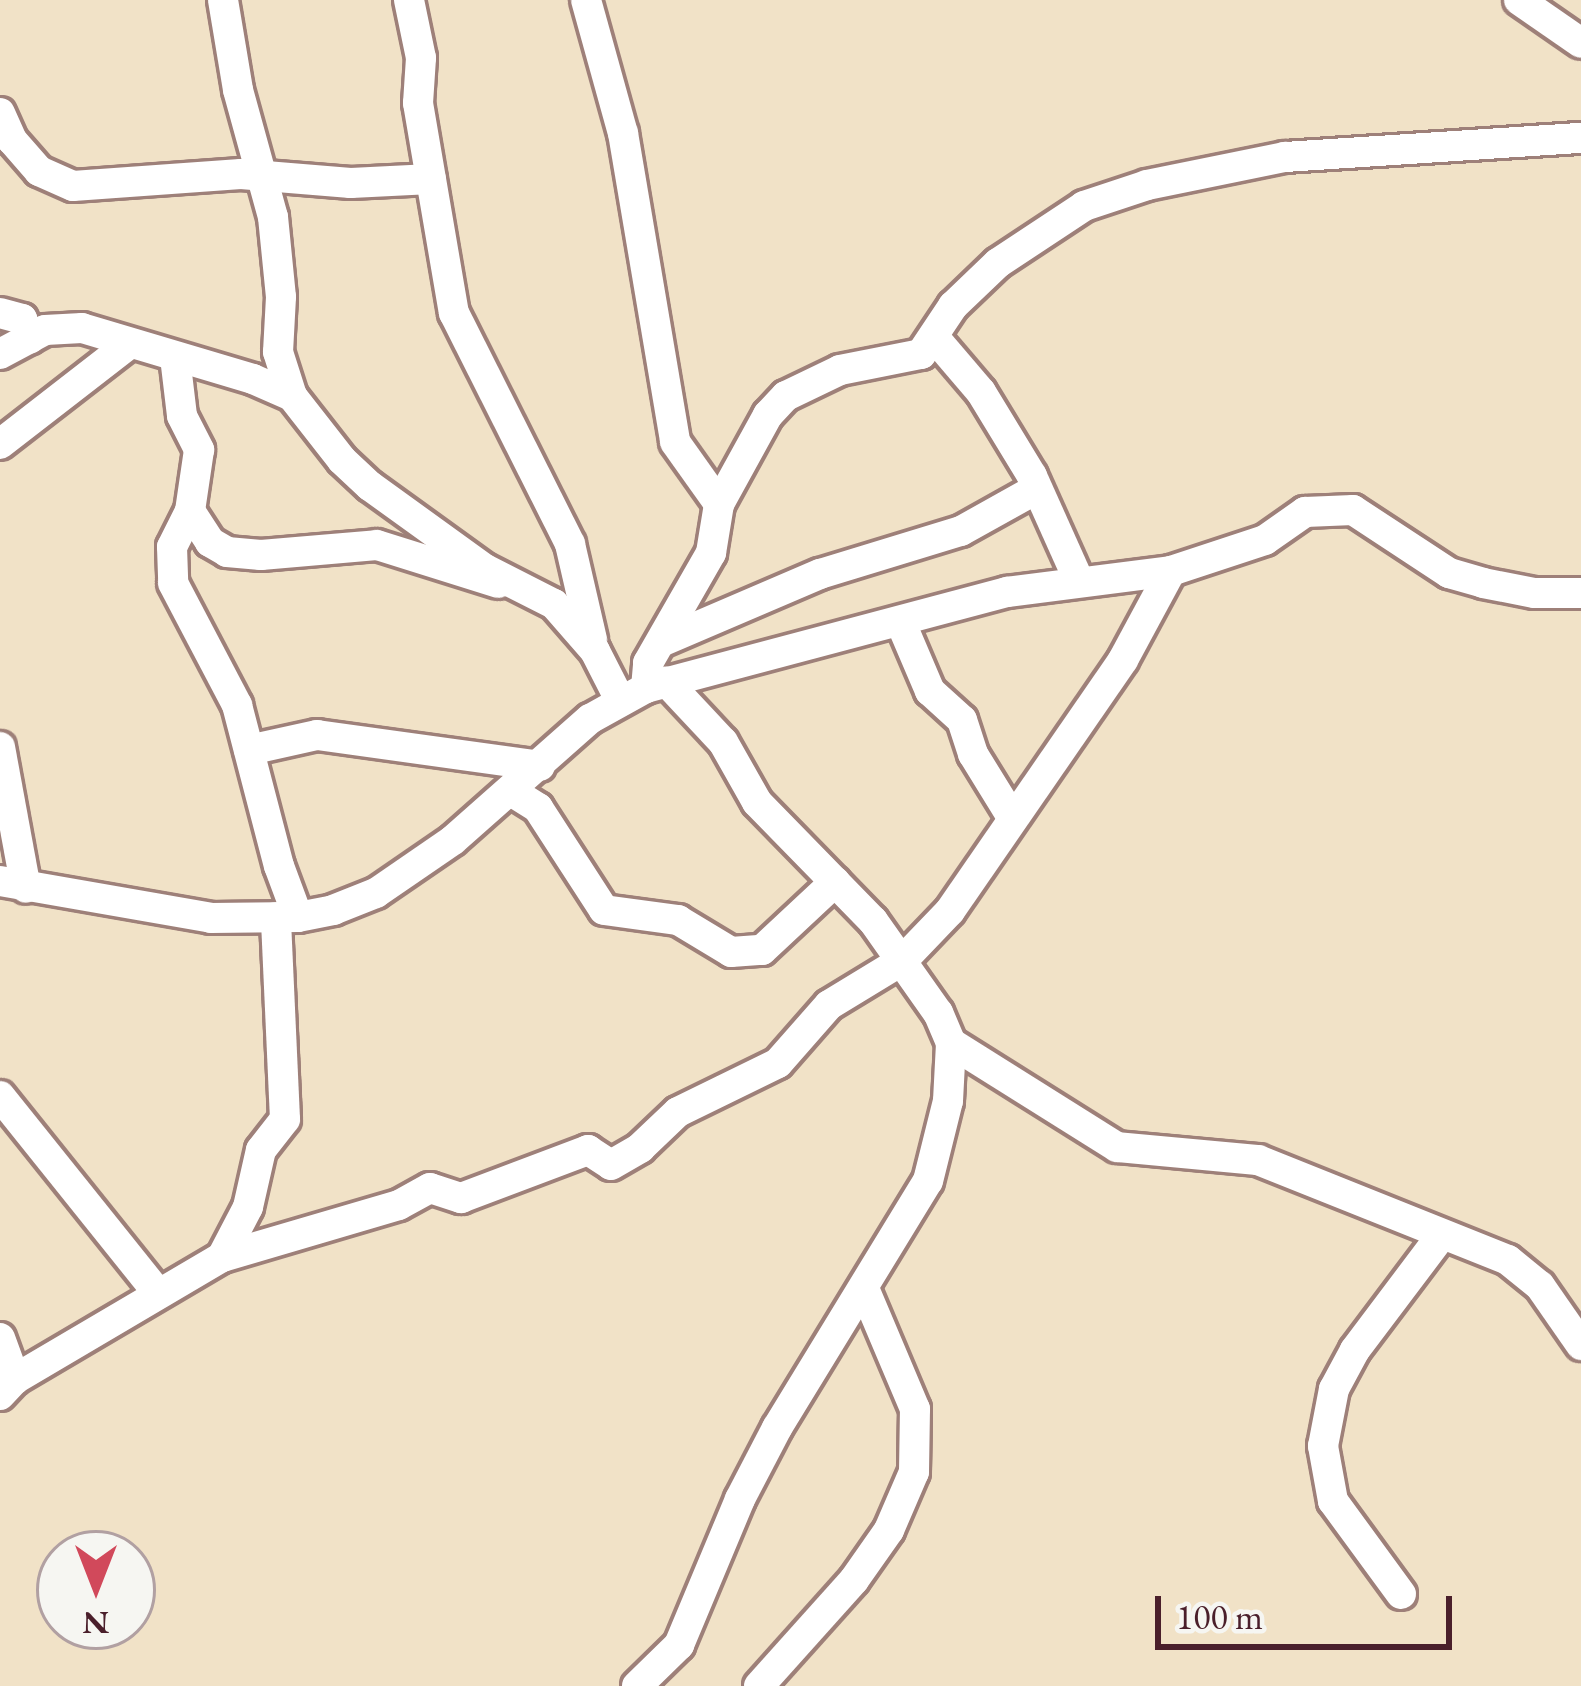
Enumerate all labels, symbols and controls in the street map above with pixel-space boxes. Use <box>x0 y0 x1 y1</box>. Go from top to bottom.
north arrow <box>36 1530 156 1650</box>
scale bar <box>1161 1572 1458 1646</box>
text: 100 m <box>1176 1593 1263 1640</box>
text: N <box>83 1602 109 1645</box>

